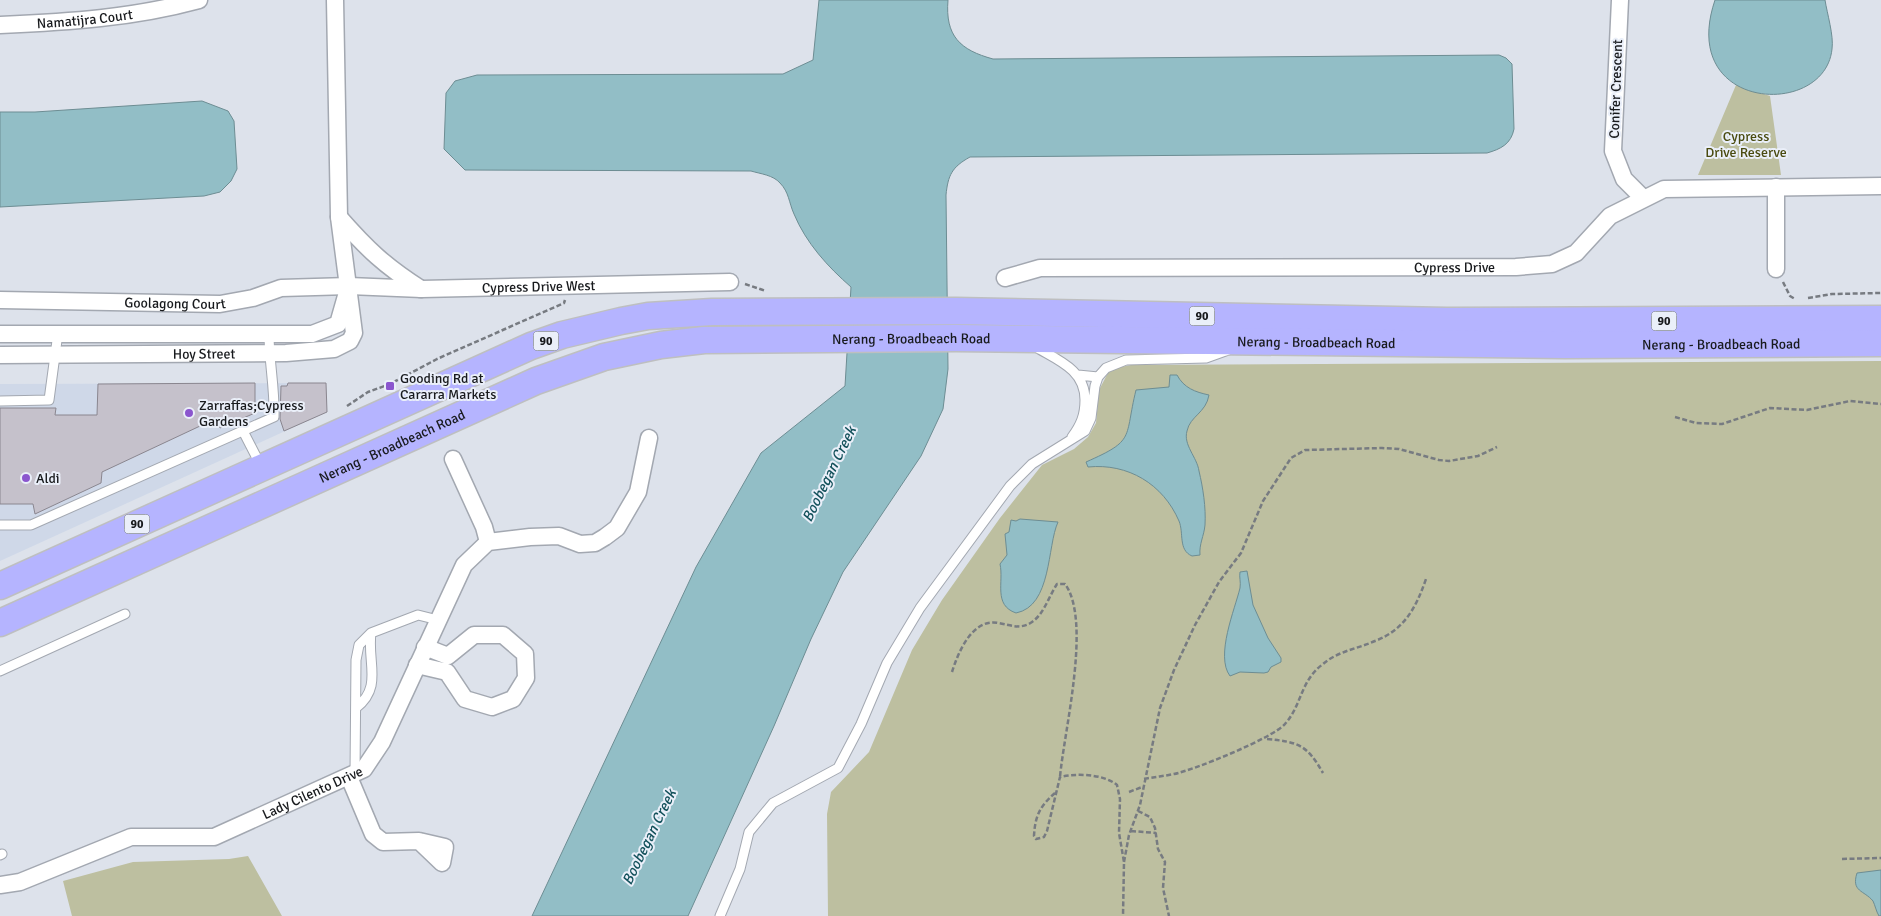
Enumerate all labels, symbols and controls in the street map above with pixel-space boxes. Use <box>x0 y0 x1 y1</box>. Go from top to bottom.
street label: Namatijra Court <box>36 5 134 32</box>
street label: Conifer Crescent <box>1606 39 1626 139</box>
park label: Cypress Drive Reserve <box>1705 128 1787 161</box>
street label: Cypress Drive <box>1414 259 1495 276</box>
street label: Cypress Drive West <box>482 277 596 296</box>
street label: Goolagong Court <box>124 294 227 313</box>
road number: 90 <box>1190 306 1214 326</box>
road number: 90 <box>1652 312 1676 331</box>
street label: Nerang - Broadbeach Road <box>832 329 991 347</box>
road number: 90 <box>534 332 558 351</box>
street label: Nerang - Broadbeach Road <box>1237 333 1396 352</box>
street label: Nerang - Broadbeach Road <box>1642 335 1801 353</box>
street label: Hoy Street <box>173 345 235 362</box>
place label: Gooding Rd at Cararra Markets <box>400 370 496 403</box>
marker: Gooding Rd at Cararra Markets <box>384 380 396 392</box>
place label: Zarraffas;Cypress Gardens <box>199 397 304 430</box>
street label: Nerang - Broadbeach Road <box>316 406 468 486</box>
marker: Zarraffas;Cypress Gardens <box>183 407 195 419</box>
water label: Boobegan Creek <box>798 422 861 525</box>
place label: Aldi <box>36 470 60 487</box>
marker: Aldi <box>20 472 32 484</box>
road number: 90 <box>124 514 150 534</box>
street label: Lady Cilento Drive <box>259 762 365 823</box>
water label: Boobegan Creek <box>618 785 681 888</box>

